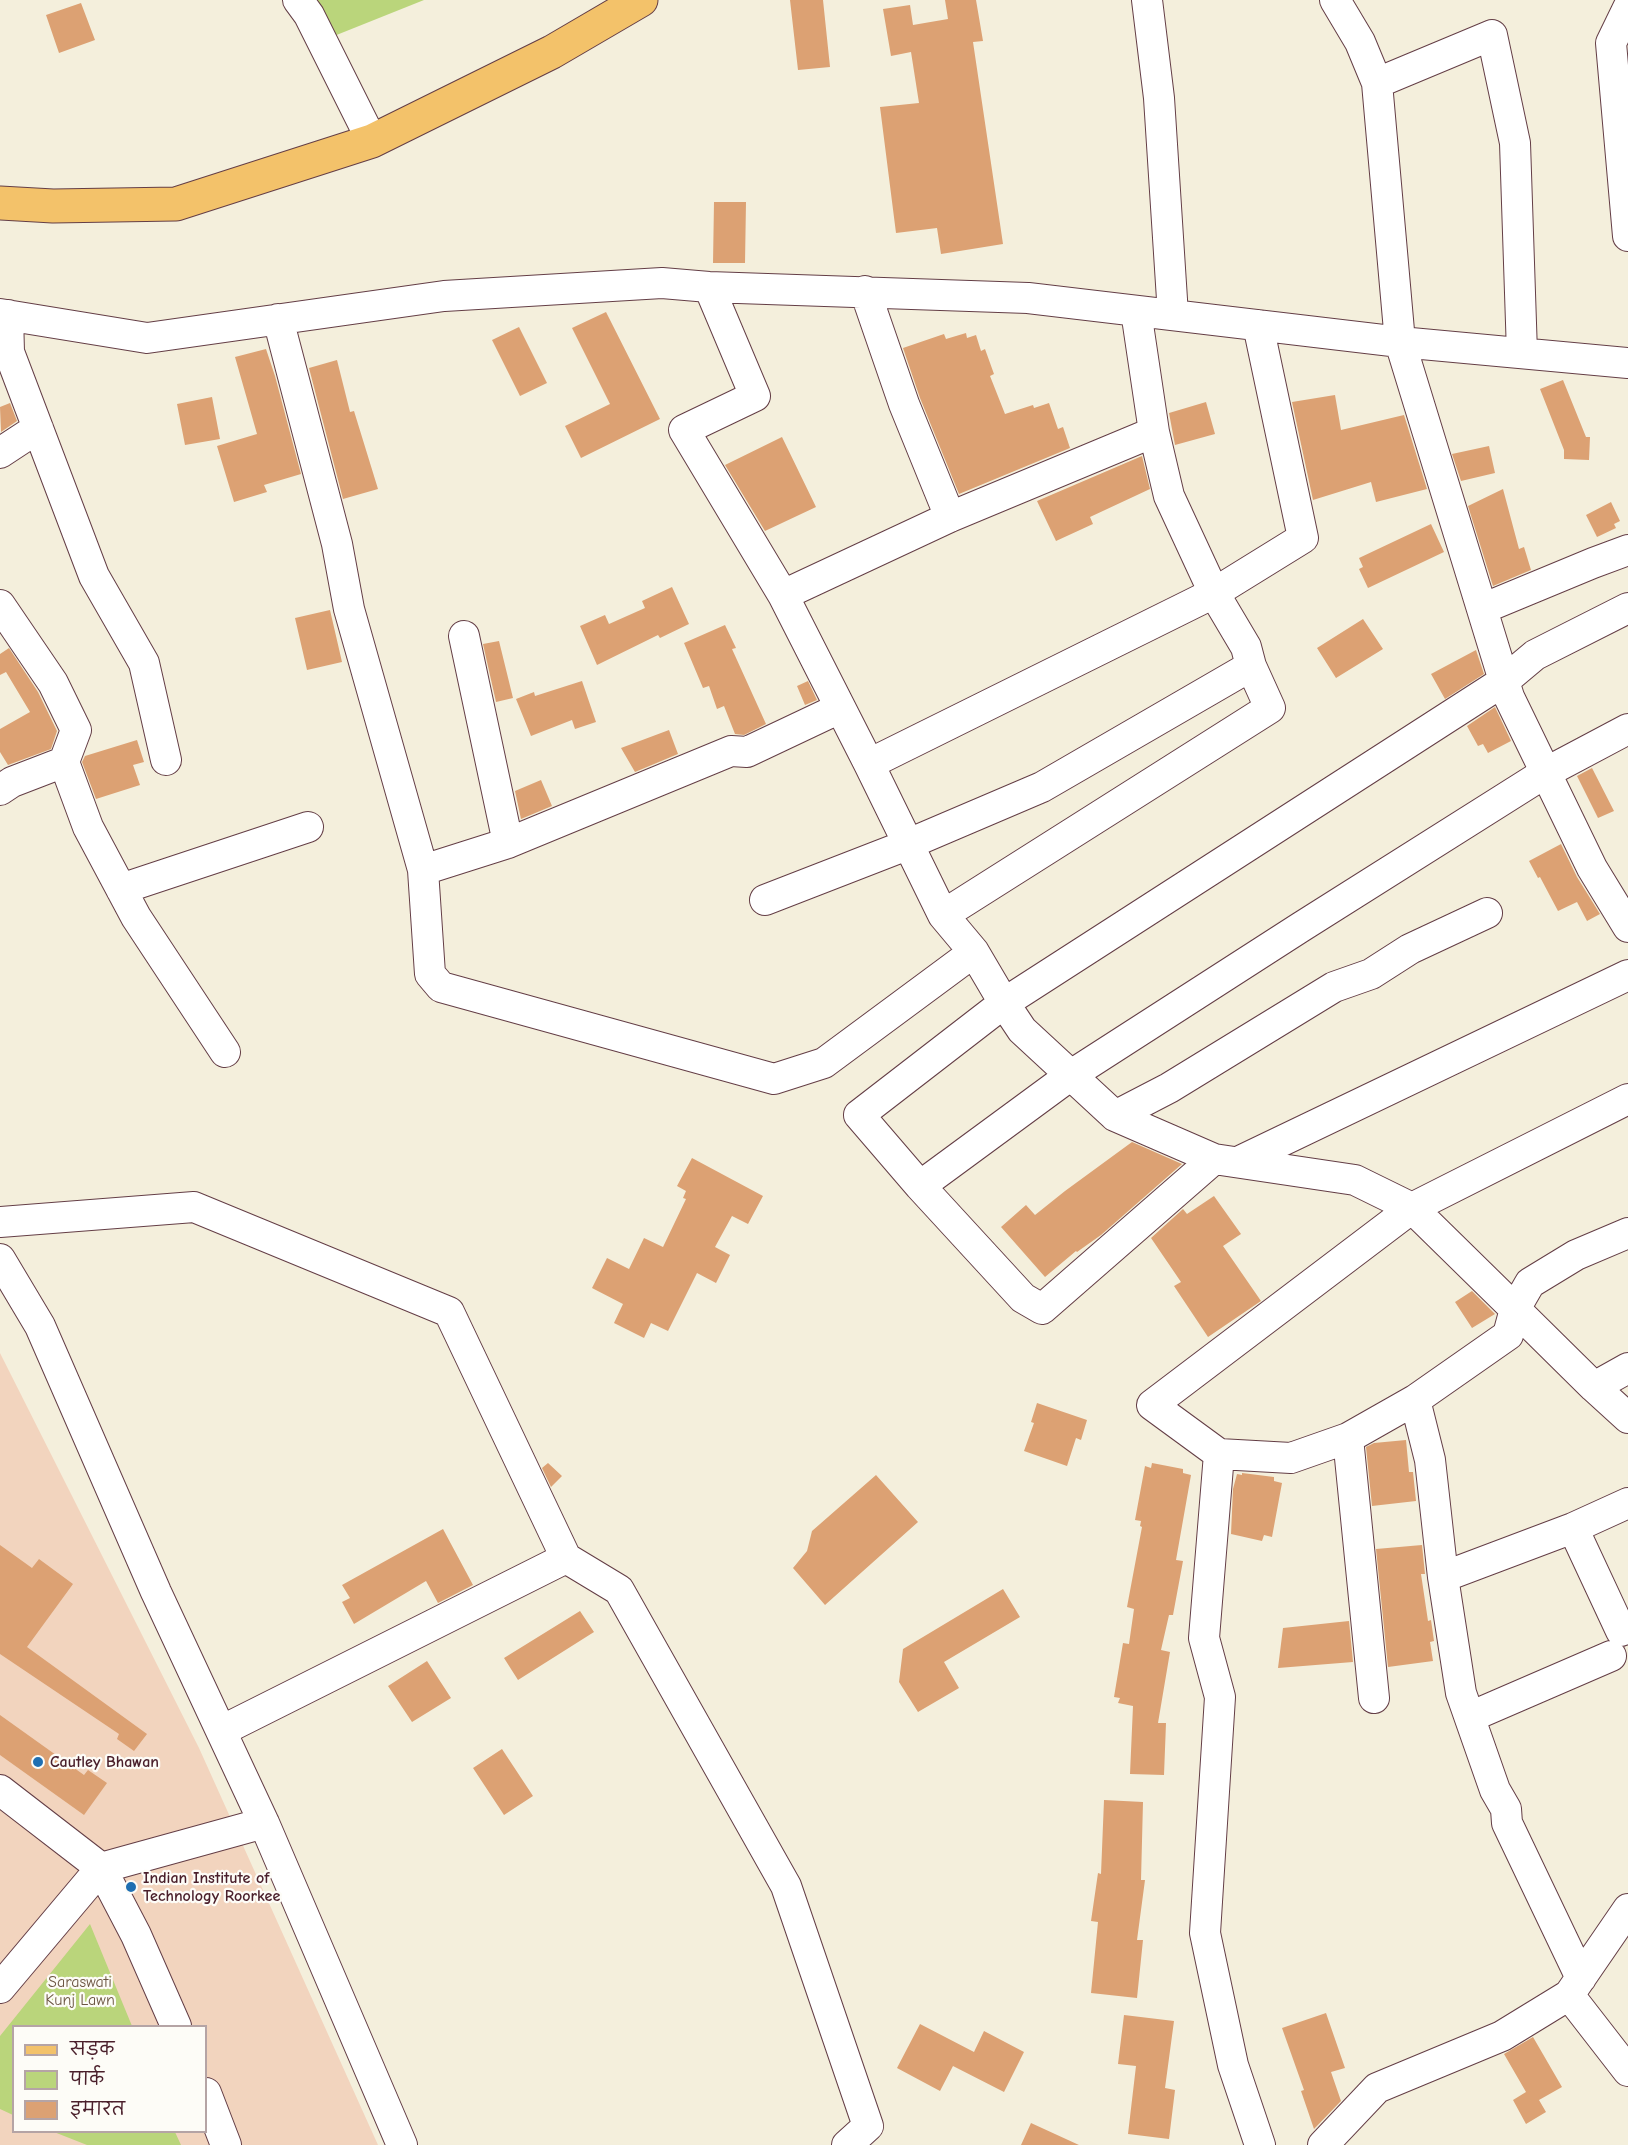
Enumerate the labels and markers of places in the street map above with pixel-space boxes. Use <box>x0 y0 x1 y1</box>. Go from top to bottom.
place label: Cautley Bhawan <box>50 1752 159 1772</box>
marker: Cautley Bhawan <box>31 1755 45 1769</box>
place label: Indian Institute of Technology Roorkee <box>143 1868 280 1906</box>
marker: Indian Institute of Technology Roorkee <box>124 1880 138 1894</box>

